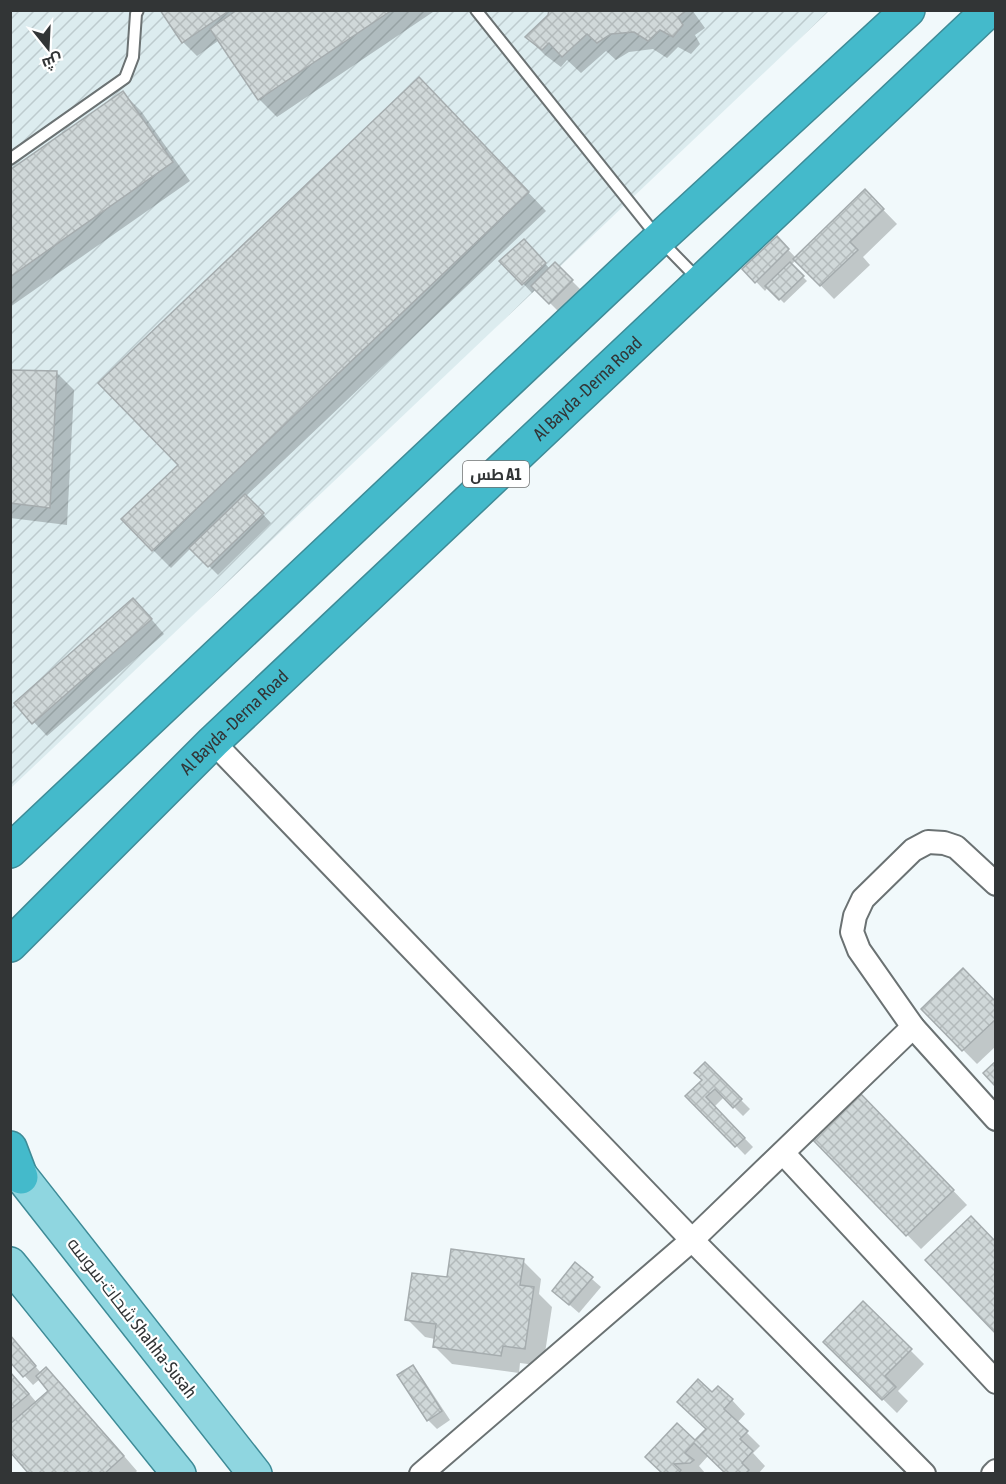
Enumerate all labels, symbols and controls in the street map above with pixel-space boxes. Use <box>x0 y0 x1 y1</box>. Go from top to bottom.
north arrow <box>18 18 78 78</box>
text: ش <box>40 50 65 74</box>
street label: Al Bayda -Derna Road <box>528 332 646 445</box>
road number: طس A1 <box>463 461 529 487</box>
street label: Al Bayda -Derna Road <box>176 666 292 779</box>
street label: شحات-سوسه Shahha-Susah <box>63 1233 201 1403</box>

